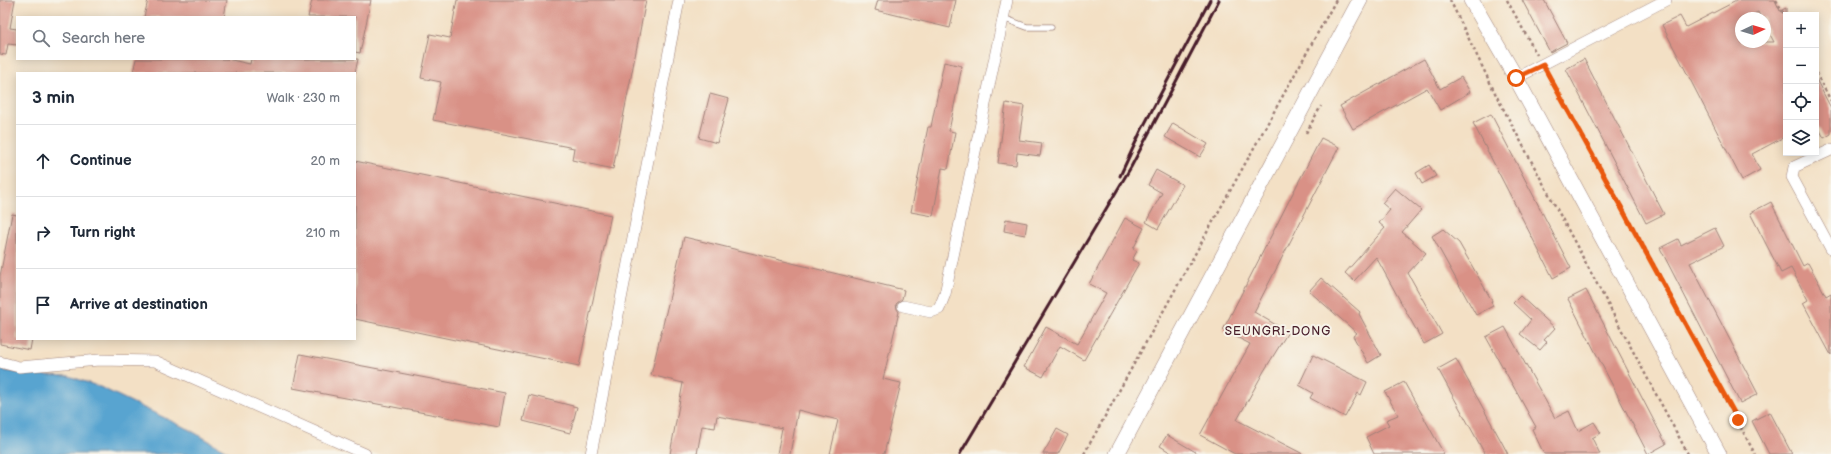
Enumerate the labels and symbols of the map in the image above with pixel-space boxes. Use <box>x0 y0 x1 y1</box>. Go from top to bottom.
north arrow <box>1735 12 1771 48</box>
route start <box>1507 69 1525 87</box>
district label: SEUNGRI-DONG <box>1225 324 1331 339</box>
route end <box>1729 411 1747 429</box>

